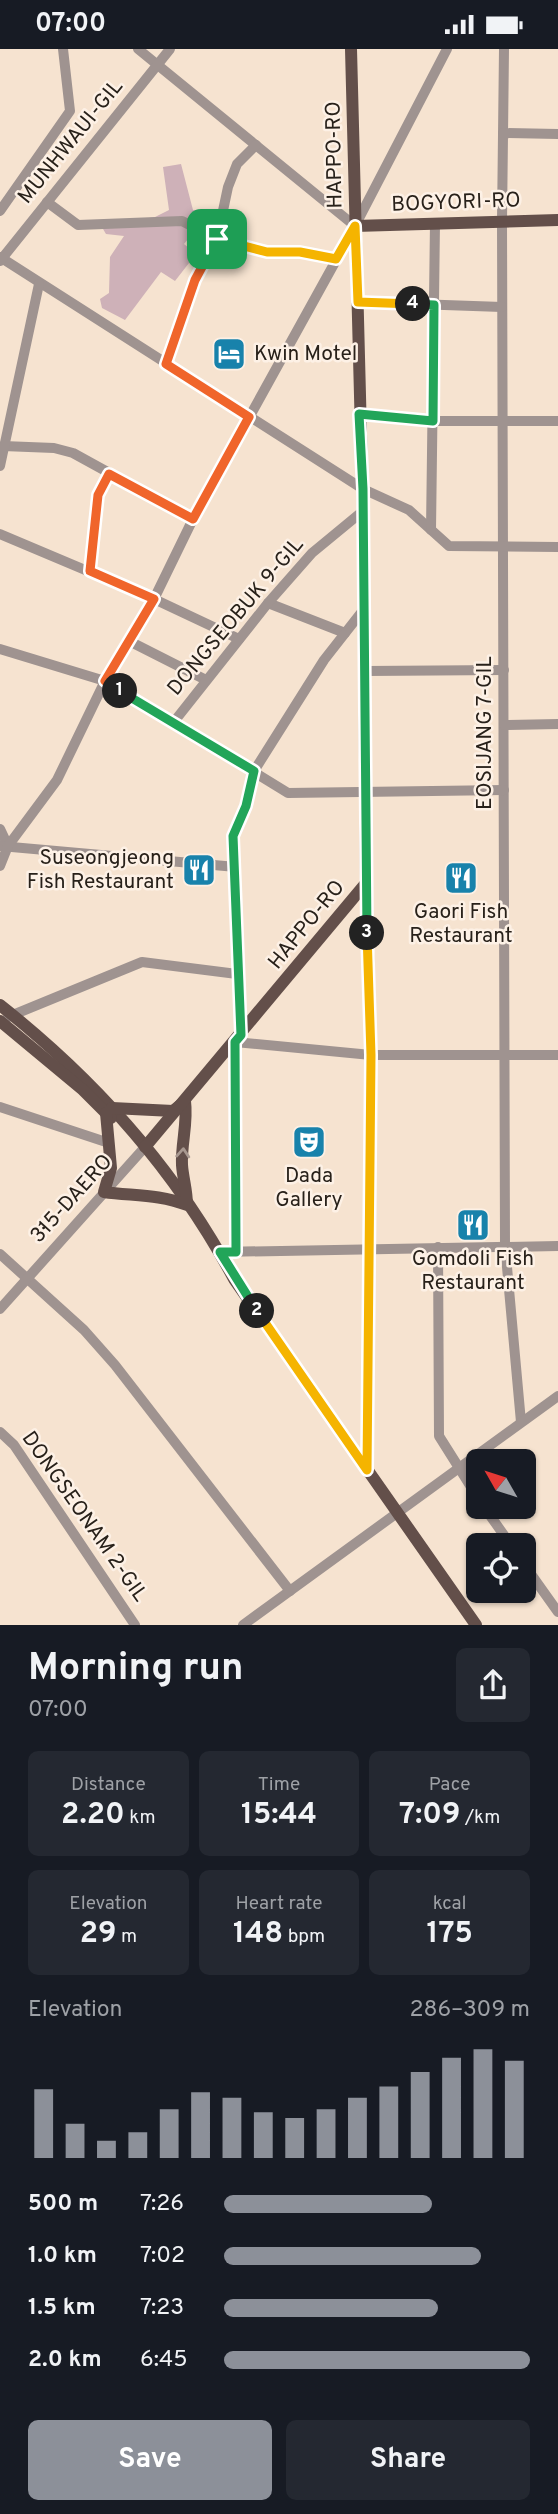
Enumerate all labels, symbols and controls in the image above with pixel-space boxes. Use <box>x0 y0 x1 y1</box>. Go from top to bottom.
text: 07:00 <box>35 8 106 41</box>
street label: MUNHWAUI-GIL <box>13 74 130 210</box>
street label: HAPPO-RO <box>321 101 349 209</box>
street label: BOGYORI-RO <box>391 187 521 219</box>
pin <box>187 209 247 269</box>
icon: arrive <box>198 220 236 258</box>
pin: 4 <box>396 287 430 321</box>
text: 4 <box>406 291 419 315</box>
hotel icon: Kwin Motel <box>210 335 248 373</box>
place label: Kwin Motel <box>254 341 357 368</box>
street label: DONGSEOBUK 9-GIL <box>162 532 310 702</box>
street label: EOSIJANG 7-GIL <box>472 656 499 810</box>
pin: 1 <box>102 673 138 709</box>
text: 1 <box>116 678 123 702</box>
place label: Suseongjeong Fish Restaurant <box>27 845 174 896</box>
restaurant icon: Suseongjeong Fish Restaurant <box>180 851 218 889</box>
restaurant icon: Gaori Fish Restaurant <box>442 859 480 897</box>
street label: HAPPO-RO <box>263 875 351 975</box>
place label: Gaori Fish Restaurant <box>409 899 513 950</box>
pin: 3 <box>350 915 384 951</box>
text: 3 <box>361 920 372 944</box>
theatre icon: Dada Gallery <box>290 1123 328 1161</box>
one-way arrow <box>175 1148 190 1159</box>
street label: 3·15-DAERO <box>25 1149 119 1249</box>
place label: Dada Gallery <box>275 1163 343 1214</box>
restaurant icon: Gomdoli Fish Restaurant <box>454 1206 492 1244</box>
place label: Gomdoli Fish Restaurant <box>412 1246 534 1297</box>
pin: 2 <box>240 1293 274 1329</box>
text: 2 <box>251 1298 262 1322</box>
street label: DONGSEONAM 2-GIL <box>15 1426 153 1608</box>
north arrow <box>466 1449 536 1519</box>
map controls <box>466 1449 536 1603</box>
button: locate <box>466 1533 536 1603</box>
text: Morning run <box>28 1645 244 1694</box>
button: share <box>456 1648 530 1722</box>
text: 07:00 <box>28 1696 88 1725</box>
text: Distance <box>71 1773 146 1797</box>
text: Time <box>258 1773 300 1797</box>
text: Pace <box>429 1773 471 1797</box>
text: 2.20 <box>61 1797 125 1834</box>
text: 15:44 <box>241 1797 317 1834</box>
text: 7:09 <box>399 1797 461 1834</box>
text: km <box>125 1806 156 1830</box>
text: /km <box>461 1806 500 1830</box>
text: Elevation <box>69 1892 147 1916</box>
text: Heart rate <box>236 1892 322 1916</box>
text: kcal <box>433 1892 467 1916</box>
text: 29 <box>80 1916 116 1953</box>
text: 148 <box>233 1916 283 1953</box>
text: 175 <box>426 1916 473 1953</box>
text: m <box>116 1925 137 1949</box>
text: bpm <box>283 1925 325 1949</box>
text: Elevation <box>28 1996 123 2025</box>
text: 286–309 m <box>409 1996 530 2025</box>
text: 500 m <box>28 2190 98 2219</box>
text: 7:26 <box>140 2190 184 2219</box>
text: 1.0 km <box>28 2242 97 2271</box>
text: 7:02 <box>140 2242 185 2271</box>
text: 1.5 km <box>28 2294 96 2323</box>
text: 7:23 <box>140 2294 184 2323</box>
text: 2.0 km <box>28 2346 102 2375</box>
text: 6:45 <box>140 2346 187 2375</box>
button: Save <box>28 2420 272 2500</box>
button: Share <box>286 2420 530 2500</box>

